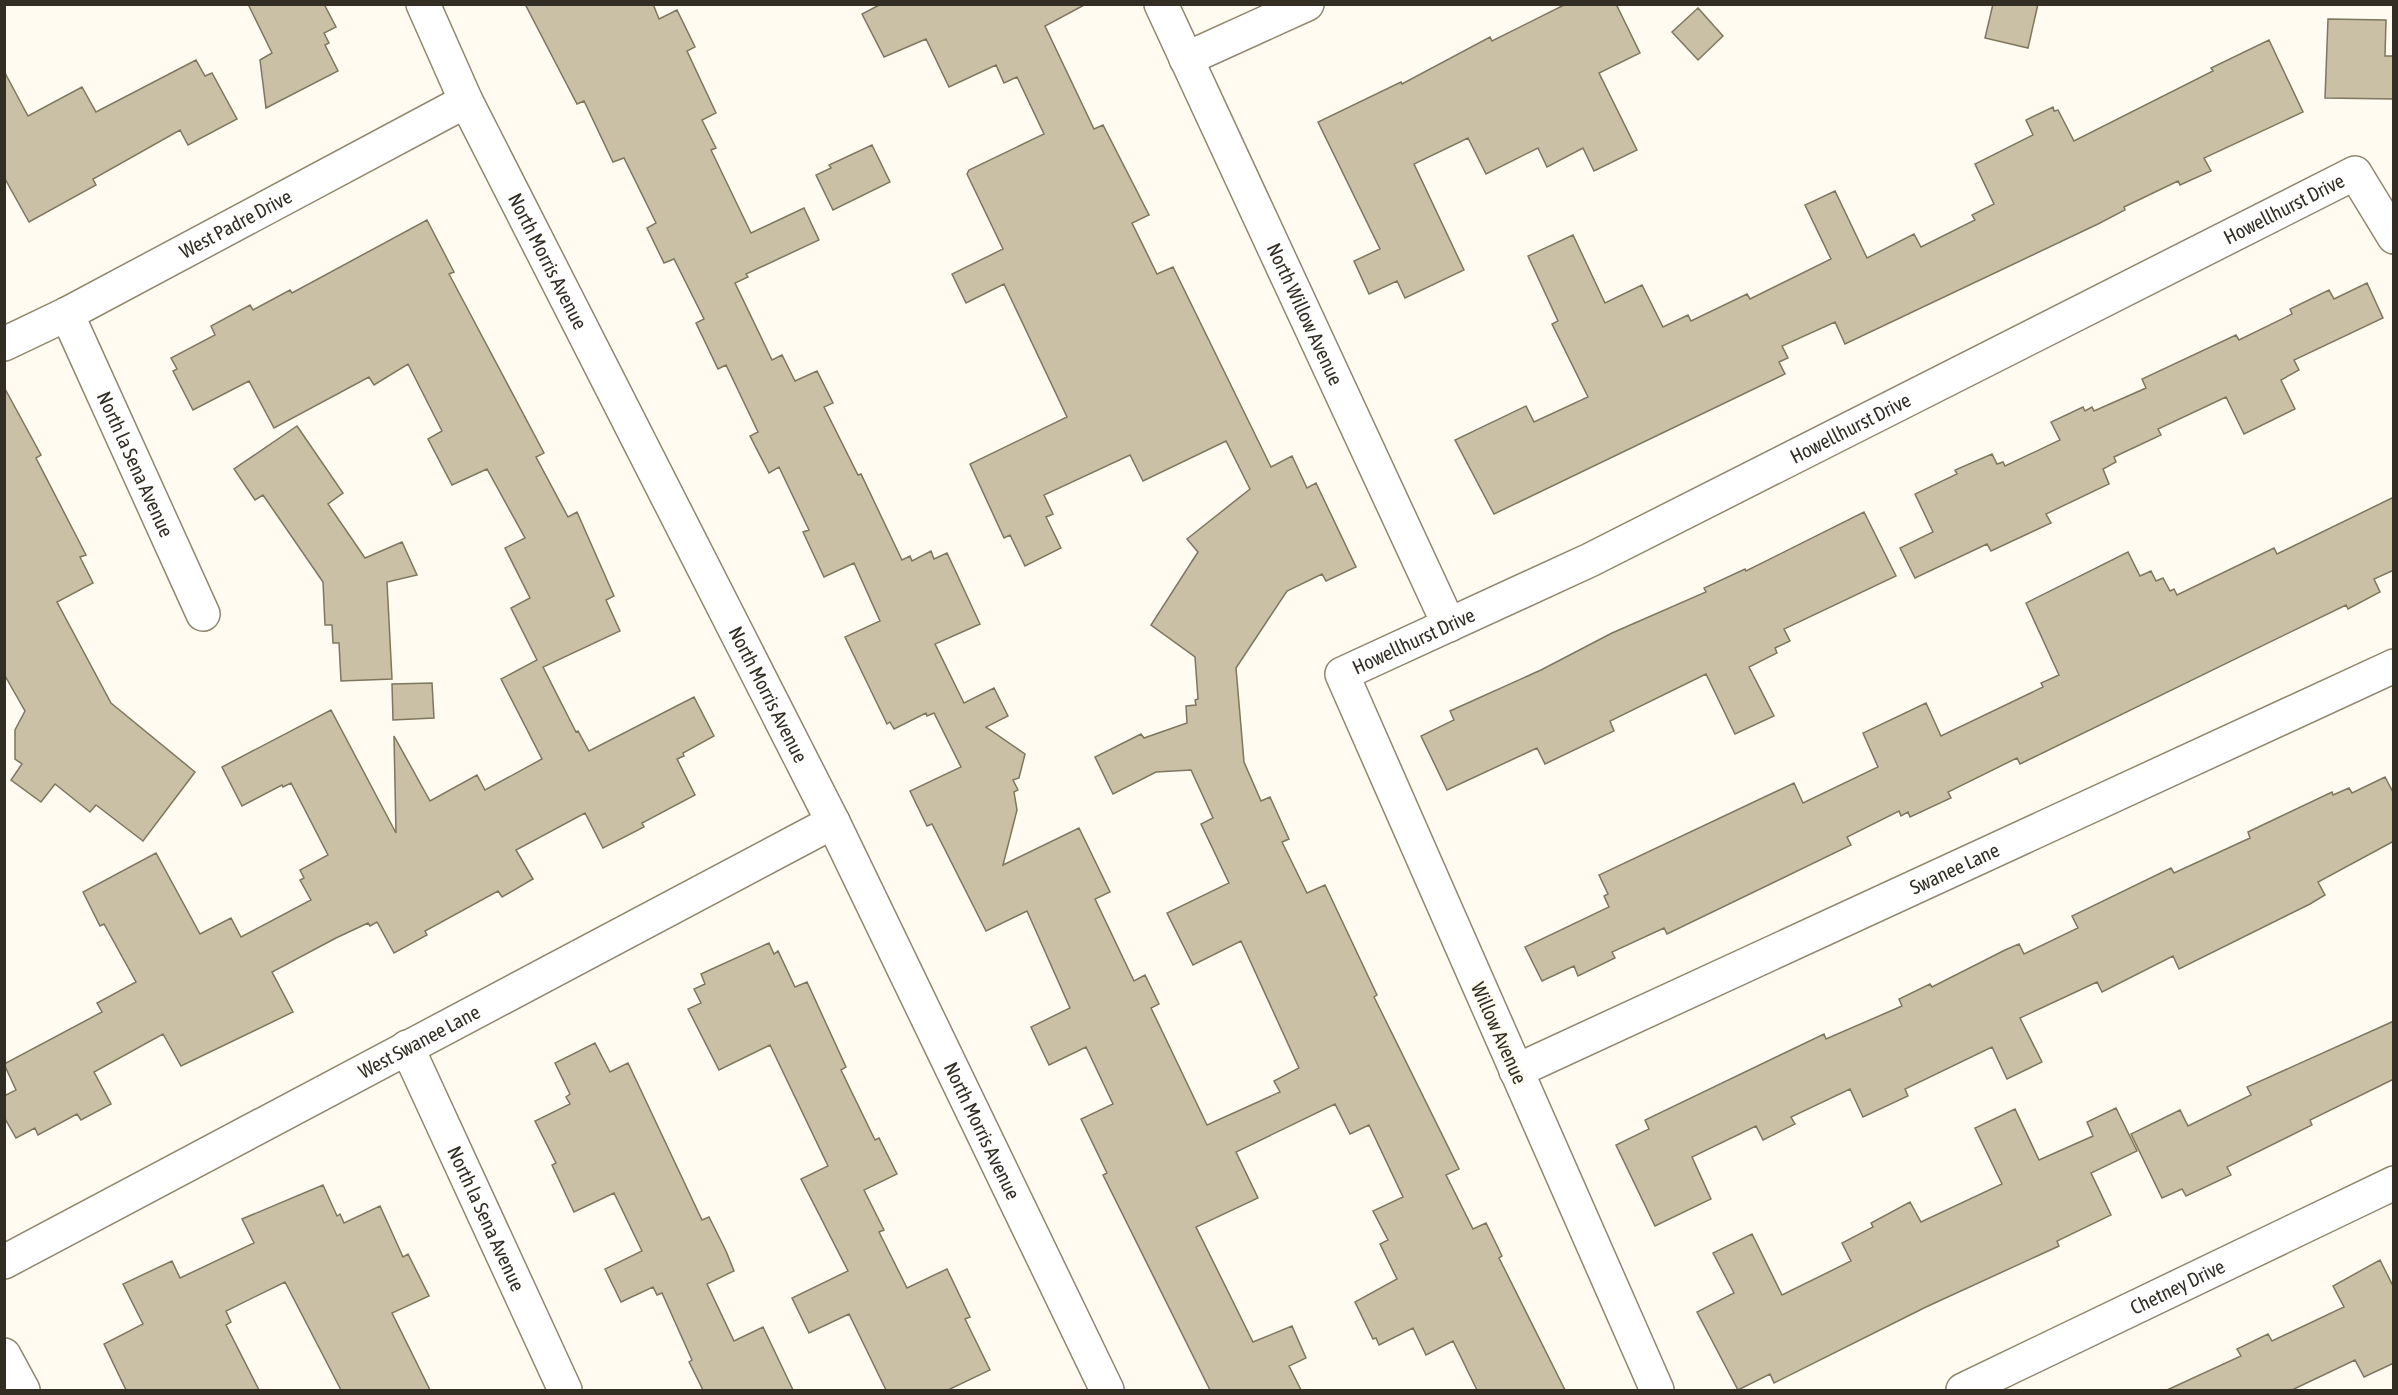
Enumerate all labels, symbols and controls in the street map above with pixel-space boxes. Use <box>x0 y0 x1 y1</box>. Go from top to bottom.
street label: Howellhurst Drive <box>2220 168 2348 248</box>
street label: West Padre Drive <box>176 184 295 263</box>
street label: North Morris Avenue <box>504 189 592 333</box>
street label: North Willow Avenue <box>1263 239 1348 389</box>
street label: North la Sena Avenue <box>93 388 179 540</box>
street label: Howellhurst Drive <box>1786 388 1914 468</box>
street label: Howellhurst Drive <box>1349 603 1478 679</box>
street label: North Morris Avenue <box>724 622 813 766</box>
street label: Swanee Lane <box>1906 838 2003 899</box>
street label: Willow Avenue <box>1467 978 1532 1087</box>
street label: West Swanee Lane <box>354 1000 484 1083</box>
street label: North Morris Avenue <box>940 1058 1025 1203</box>
street label: North la Sena Avenue <box>443 1142 530 1295</box>
street label: Chetney Drive <box>2126 1254 2228 1319</box>

